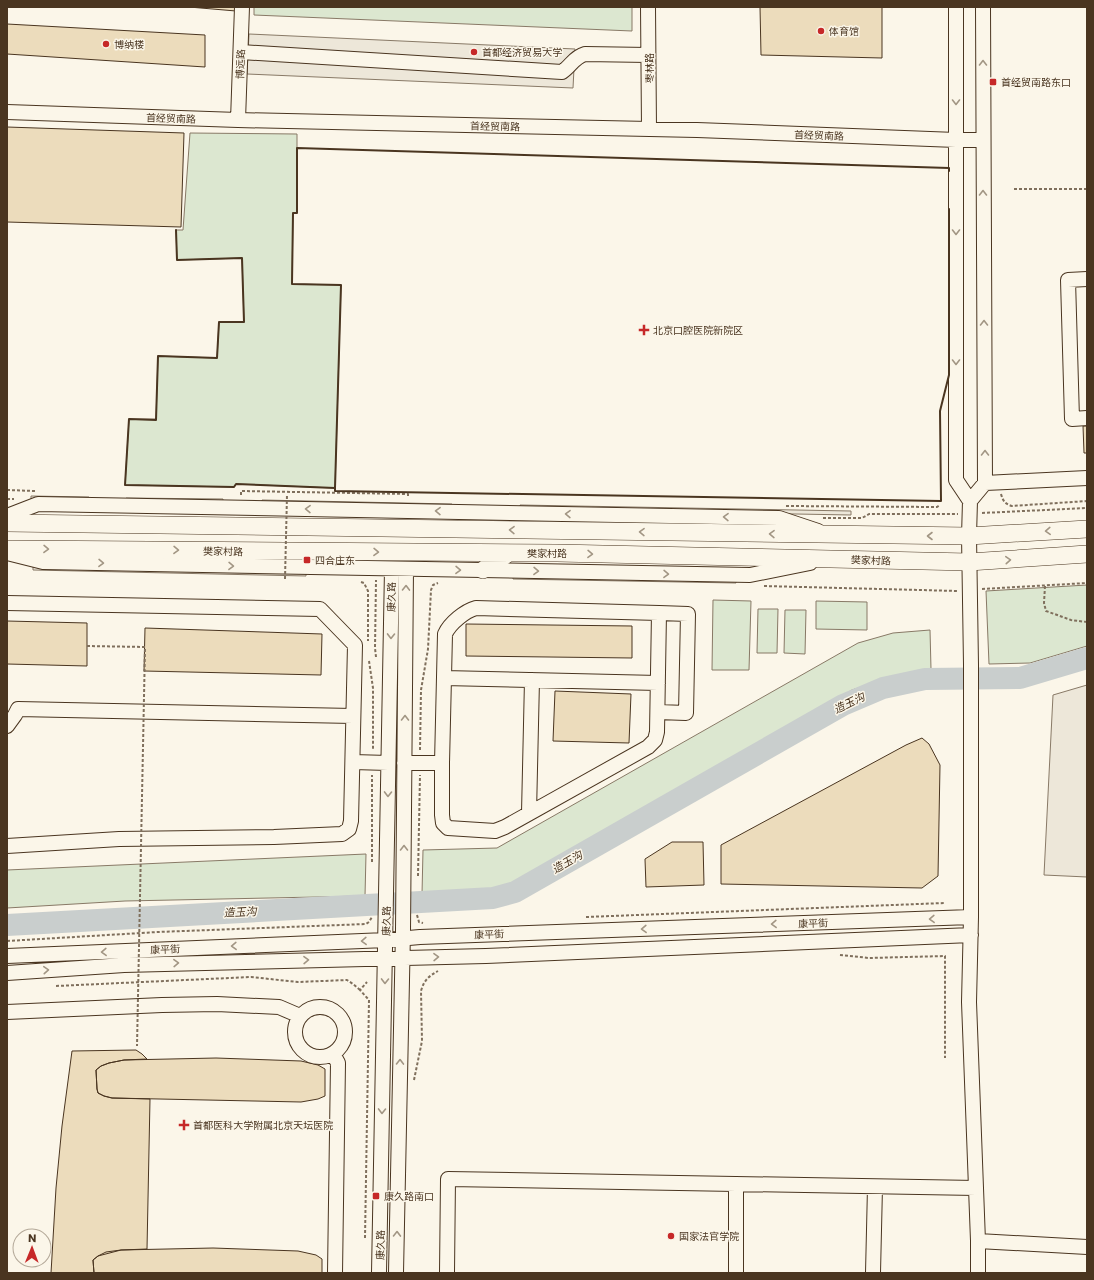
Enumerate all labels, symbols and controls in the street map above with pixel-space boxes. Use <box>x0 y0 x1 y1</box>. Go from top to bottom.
place label: 体育馆 <box>829 24 859 39</box>
marker: 体育馆 <box>816 26 826 36</box>
place label: 博纳楼 <box>114 37 144 52</box>
marker: 博纳楼 <box>101 39 111 49</box>
place label: 首都经济贸易大学 <box>482 45 562 60</box>
marker: 首都经济贸易大学 <box>469 47 479 57</box>
street label: 博远路 <box>232 49 249 79</box>
street label: 枣林路 <box>642 53 657 84</box>
one-way arrow <box>979 60 987 66</box>
place label: 首经贸南路东口 <box>1001 75 1071 90</box>
marker: 首经贸南路东口 <box>988 77 998 87</box>
one-way arrow <box>952 99 960 105</box>
street label: 首经贸南路 <box>146 110 196 127</box>
street label: 首经贸南路 <box>470 119 520 134</box>
street label: 首经贸南路 <box>794 127 844 144</box>
one-way arrow <box>979 190 987 196</box>
one-way arrow <box>952 229 960 235</box>
one-way arrow <box>980 320 988 326</box>
place label: 北京口腔医院新院区 <box>653 323 743 338</box>
marker: 北京口腔医院新院区 <box>638 324 650 336</box>
one-way arrow <box>952 359 960 365</box>
one-way arrow <box>981 450 989 456</box>
one-way arrow <box>305 505 311 513</box>
one-way arrow <box>435 507 441 516</box>
one-way arrow <box>565 510 571 518</box>
one-way arrow <box>723 513 729 521</box>
one-way arrow <box>509 526 515 534</box>
one-way arrow <box>1045 527 1051 536</box>
one-way arrow <box>639 528 645 536</box>
one-way arrow <box>769 530 775 538</box>
one-way arrow <box>927 531 933 540</box>
street label: 樊家村路 <box>203 544 243 559</box>
one-way arrow <box>43 545 49 553</box>
one-way arrow <box>173 546 179 554</box>
street label: 樊家村路 <box>527 546 567 561</box>
one-way arrow <box>373 548 379 556</box>
one-way arrow <box>587 549 593 558</box>
street label: 樊家村路 <box>851 552 891 569</box>
place label: 四合庄东 <box>315 553 355 568</box>
marker: 四合庄东 <box>302 555 312 565</box>
one-way arrow <box>1005 555 1011 564</box>
one-way arrow <box>98 559 104 568</box>
one-way arrow <box>228 562 234 570</box>
one-way arrow <box>455 566 461 574</box>
one-way arrow <box>533 567 539 576</box>
one-way arrow <box>663 570 669 578</box>
street label: 康久路 <box>384 582 399 612</box>
one-way arrow <box>402 585 410 591</box>
one-way arrow <box>386 633 395 639</box>
water label: 造玉沟 <box>831 688 868 717</box>
one-way arrow <box>401 715 409 721</box>
one-way arrow <box>384 791 392 797</box>
one-way arrow <box>400 845 408 851</box>
water label: 造玉沟 <box>549 846 586 877</box>
water label: 造玉沟 <box>223 903 258 921</box>
street label: 康久路 <box>379 906 394 936</box>
one-way arrow <box>929 914 935 923</box>
street label: 康平街 <box>798 915 828 932</box>
one-way arrow <box>771 920 777 928</box>
one-way arrow <box>641 924 647 933</box>
street label: 康平街 <box>474 926 504 943</box>
one-way arrow <box>361 937 367 945</box>
street label: 康平街 <box>150 941 180 958</box>
one-way arrow <box>231 942 237 951</box>
one-way arrow <box>101 947 107 956</box>
one-way arrow <box>433 953 439 961</box>
one-way arrow <box>303 955 309 964</box>
one-way arrow <box>173 959 179 967</box>
one-way arrow <box>43 966 49 975</box>
one-way arrow <box>381 978 389 984</box>
one-way arrow <box>396 1059 404 1065</box>
one-way arrow <box>378 1108 387 1114</box>
place label: 首都医科大学附属北京天坛医院 <box>193 1118 333 1133</box>
marker: 首都医科大学附属北京天坛医院 <box>178 1119 190 1131</box>
place label: 康久路南口 <box>384 1189 434 1204</box>
marker: 康久路南口 <box>371 1191 381 1201</box>
north arrow <box>12 1228 52 1268</box>
place label: 国家法官学院 <box>679 1229 739 1244</box>
text: N <box>28 1230 36 1246</box>
street label: 康久路 <box>373 1230 388 1260</box>
one-way arrow <box>393 1231 401 1237</box>
marker: 国家法官学院 <box>666 1231 676 1241</box>

